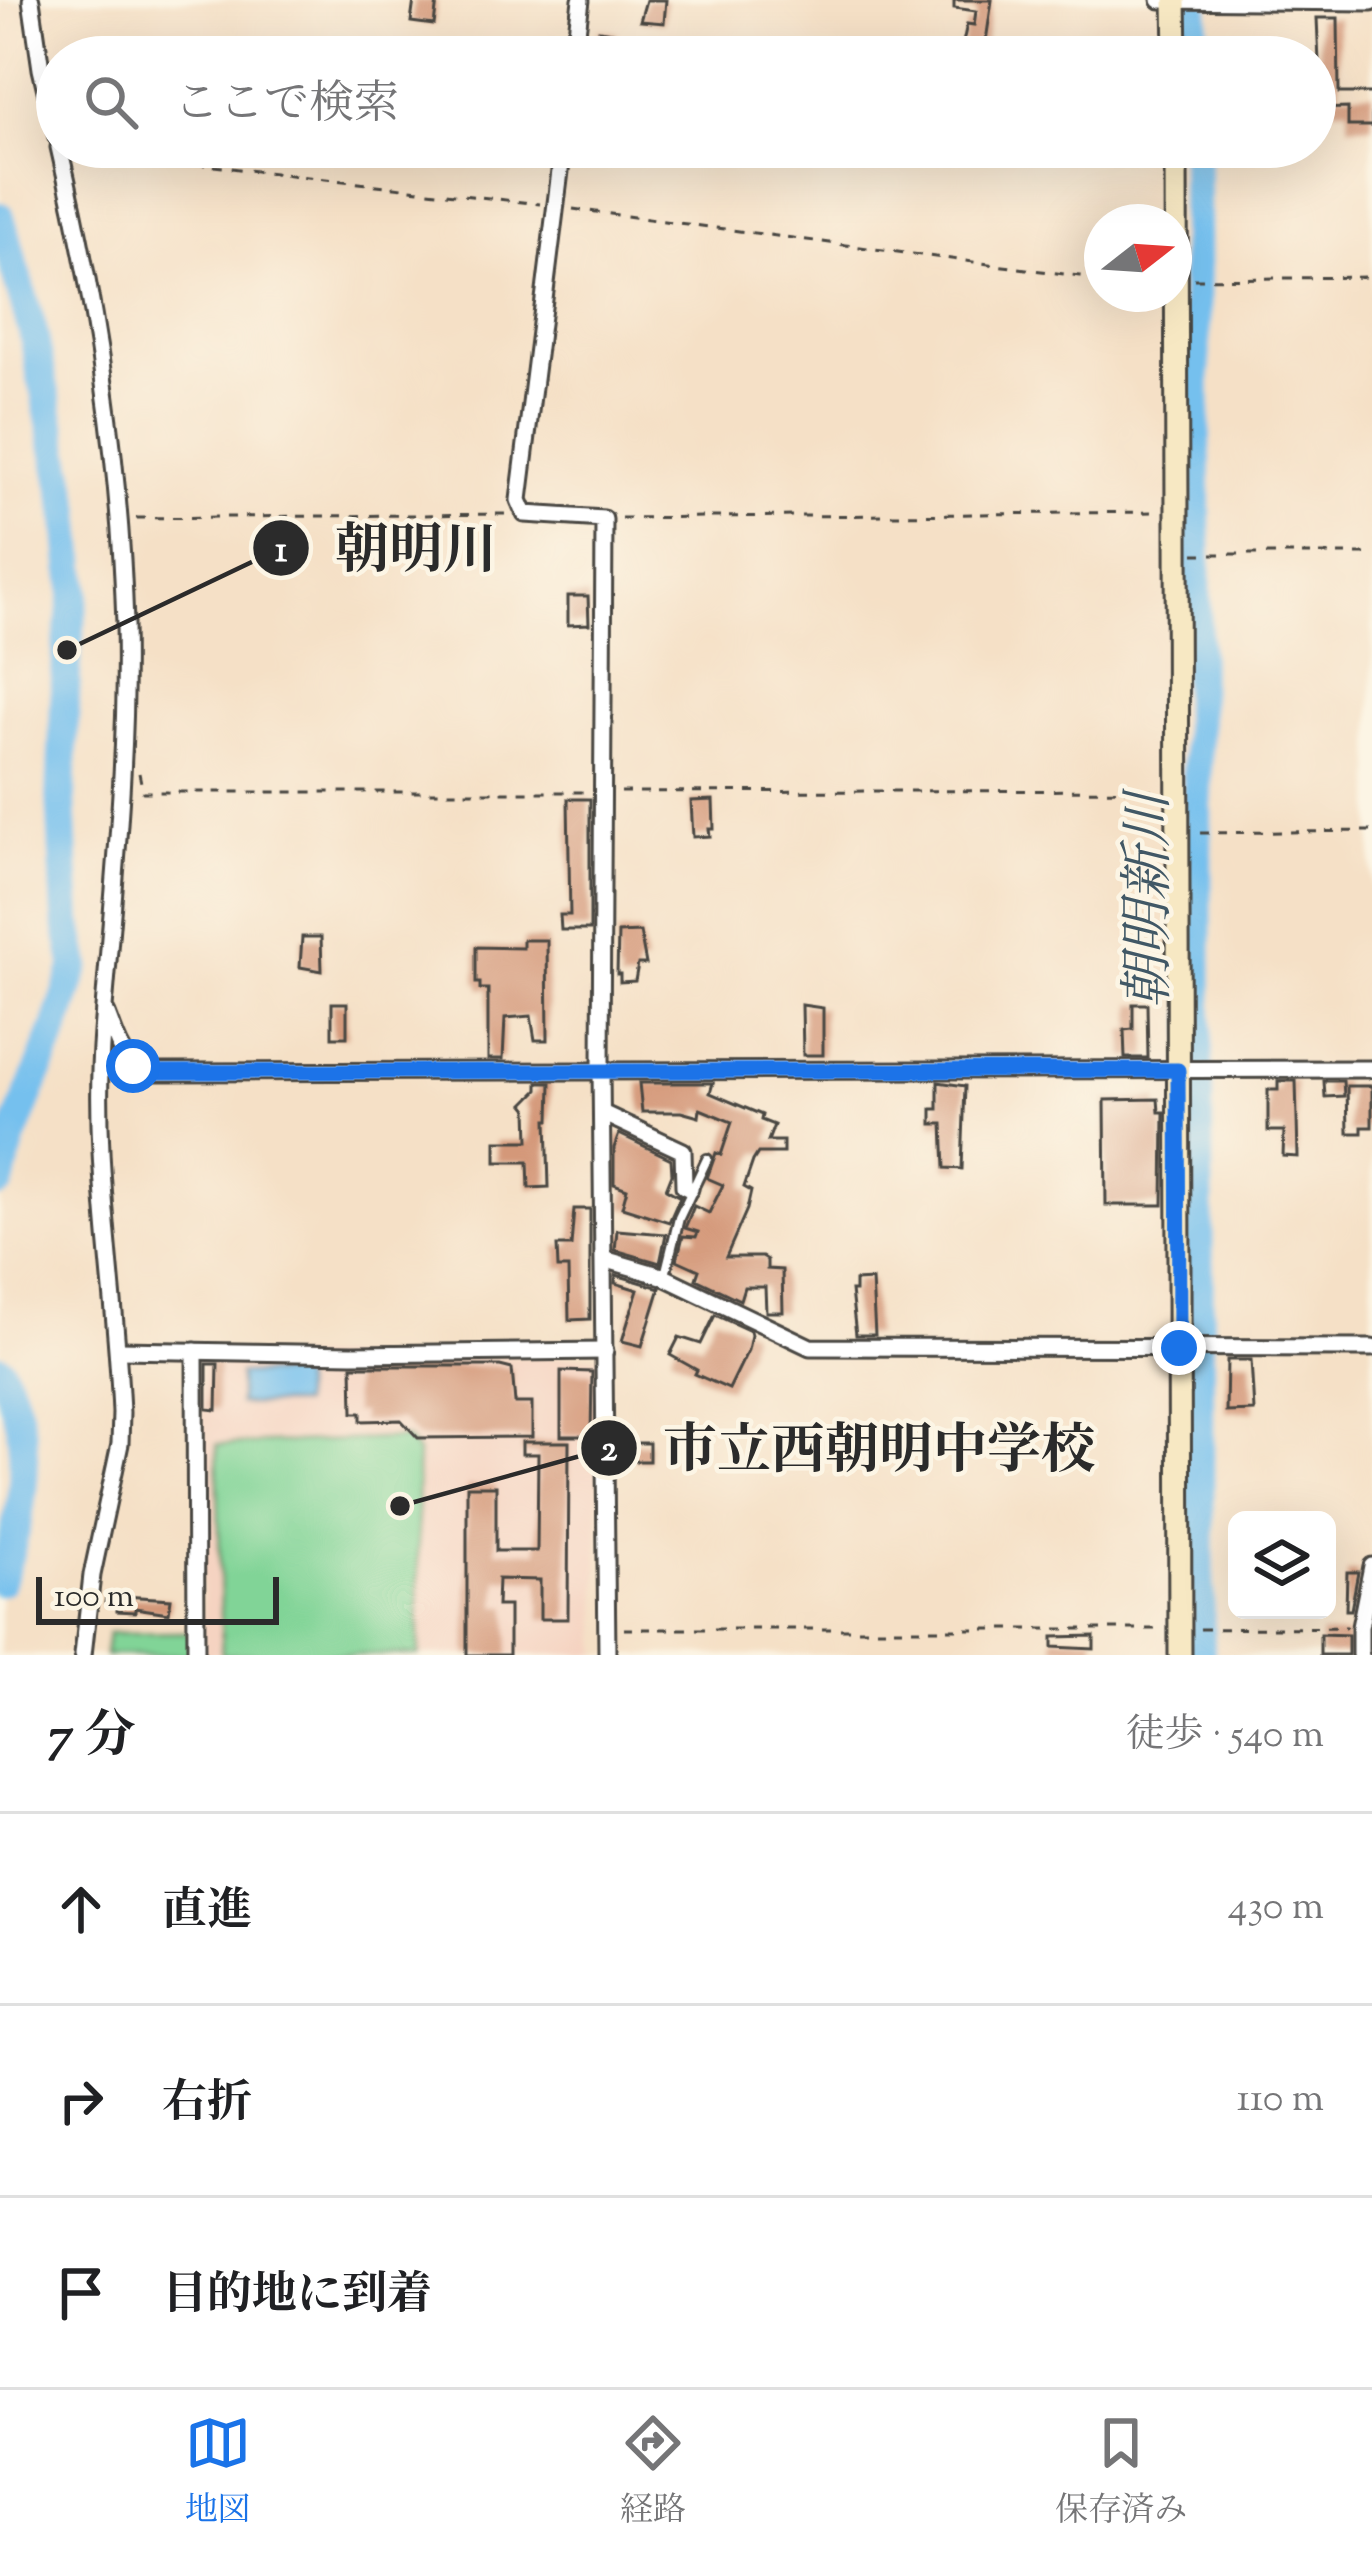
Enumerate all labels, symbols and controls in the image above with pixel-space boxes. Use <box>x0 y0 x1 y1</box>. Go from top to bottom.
search box <box>36 36 1336 168</box>
icon: search <box>78 69 144 135</box>
text: ここで検索 <box>174 74 399 139</box>
north arrow <box>1084 204 1192 312</box>
callout: 朝明川 <box>251 503 521 593</box>
text: 朝明川 <box>335 515 497 593</box>
text: 1 <box>275 526 288 578</box>
water label: 朝明新川 <box>1113 788 1191 1009</box>
route start <box>106 1039 160 1093</box>
route end <box>1152 1321 1206 1375</box>
callout: 市立西朝明中学校 <box>579 1403 1119 1493</box>
text: 市立西朝明中学校 <box>663 1415 1095 1493</box>
text: 2 <box>601 1425 618 1477</box>
map controls <box>1228 1511 1336 1619</box>
button: layers <box>1228 1511 1336 1619</box>
scale bar <box>36 1571 279 1624</box>
text: 100 m <box>54 1574 134 1622</box>
text: 7 分 <box>48 1702 135 1775</box>
text: 徒歩 · 540 m <box>1126 1709 1324 1765</box>
icon: ahead <box>48 1876 114 1942</box>
text: 直進 <box>162 1881 252 1946</box>
text: 430 m <box>1228 1881 1324 1937</box>
icon: right <box>48 2068 114 2134</box>
text: 右折 <box>162 2073 252 2138</box>
text: 110 m <box>1237 2073 1324 2129</box>
icon: arrive <box>48 2260 114 2326</box>
text: 目的地に到着 <box>162 2265 432 2330</box>
tab: 地図 <box>185 2410 251 2536</box>
tab: 経路 <box>620 2410 686 2536</box>
tab: 保存済み <box>1055 2410 1187 2536</box>

